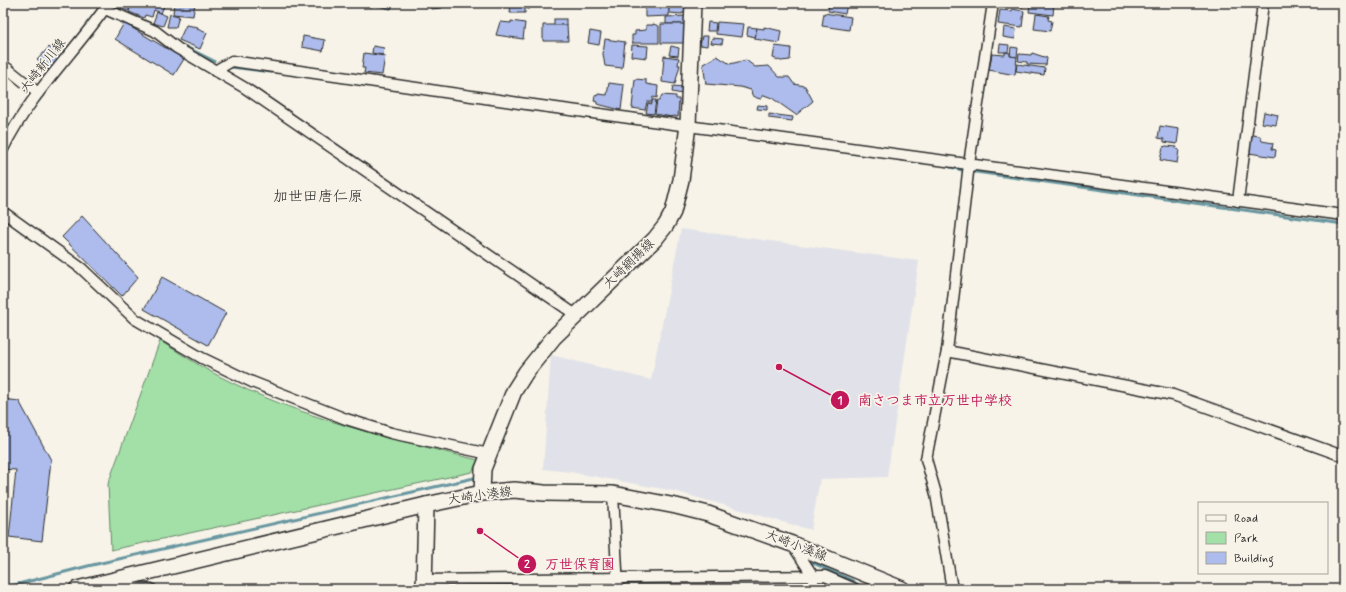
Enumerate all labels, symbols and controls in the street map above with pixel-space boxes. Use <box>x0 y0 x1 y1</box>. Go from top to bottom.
street label: 大崎新川線 <box>16 34 70 97</box>
district label: 加世田唐仁原 <box>273 187 363 207</box>
street label: 大崎網揚線 <box>600 235 659 293</box>
callout: 南さつま市立万世中学校 <box>830 387 1020 413</box>
text: 南さつま市立万世中学校 <box>858 392 1012 410</box>
text: 1 <box>837 393 843 409</box>
street label: 大崎小湊線 <box>447 483 514 509</box>
legend <box>1198 502 1328 574</box>
text: Road <box>1234 511 1258 527</box>
street label: 大崎小湊線 <box>763 526 830 566</box>
text: Park <box>1234 531 1258 547</box>
callout: 万世保育園 <box>517 551 623 577</box>
text: Building <box>1234 551 1274 568</box>
text: 万世保育園 <box>545 556 615 574</box>
text: 2 <box>524 557 530 573</box>

